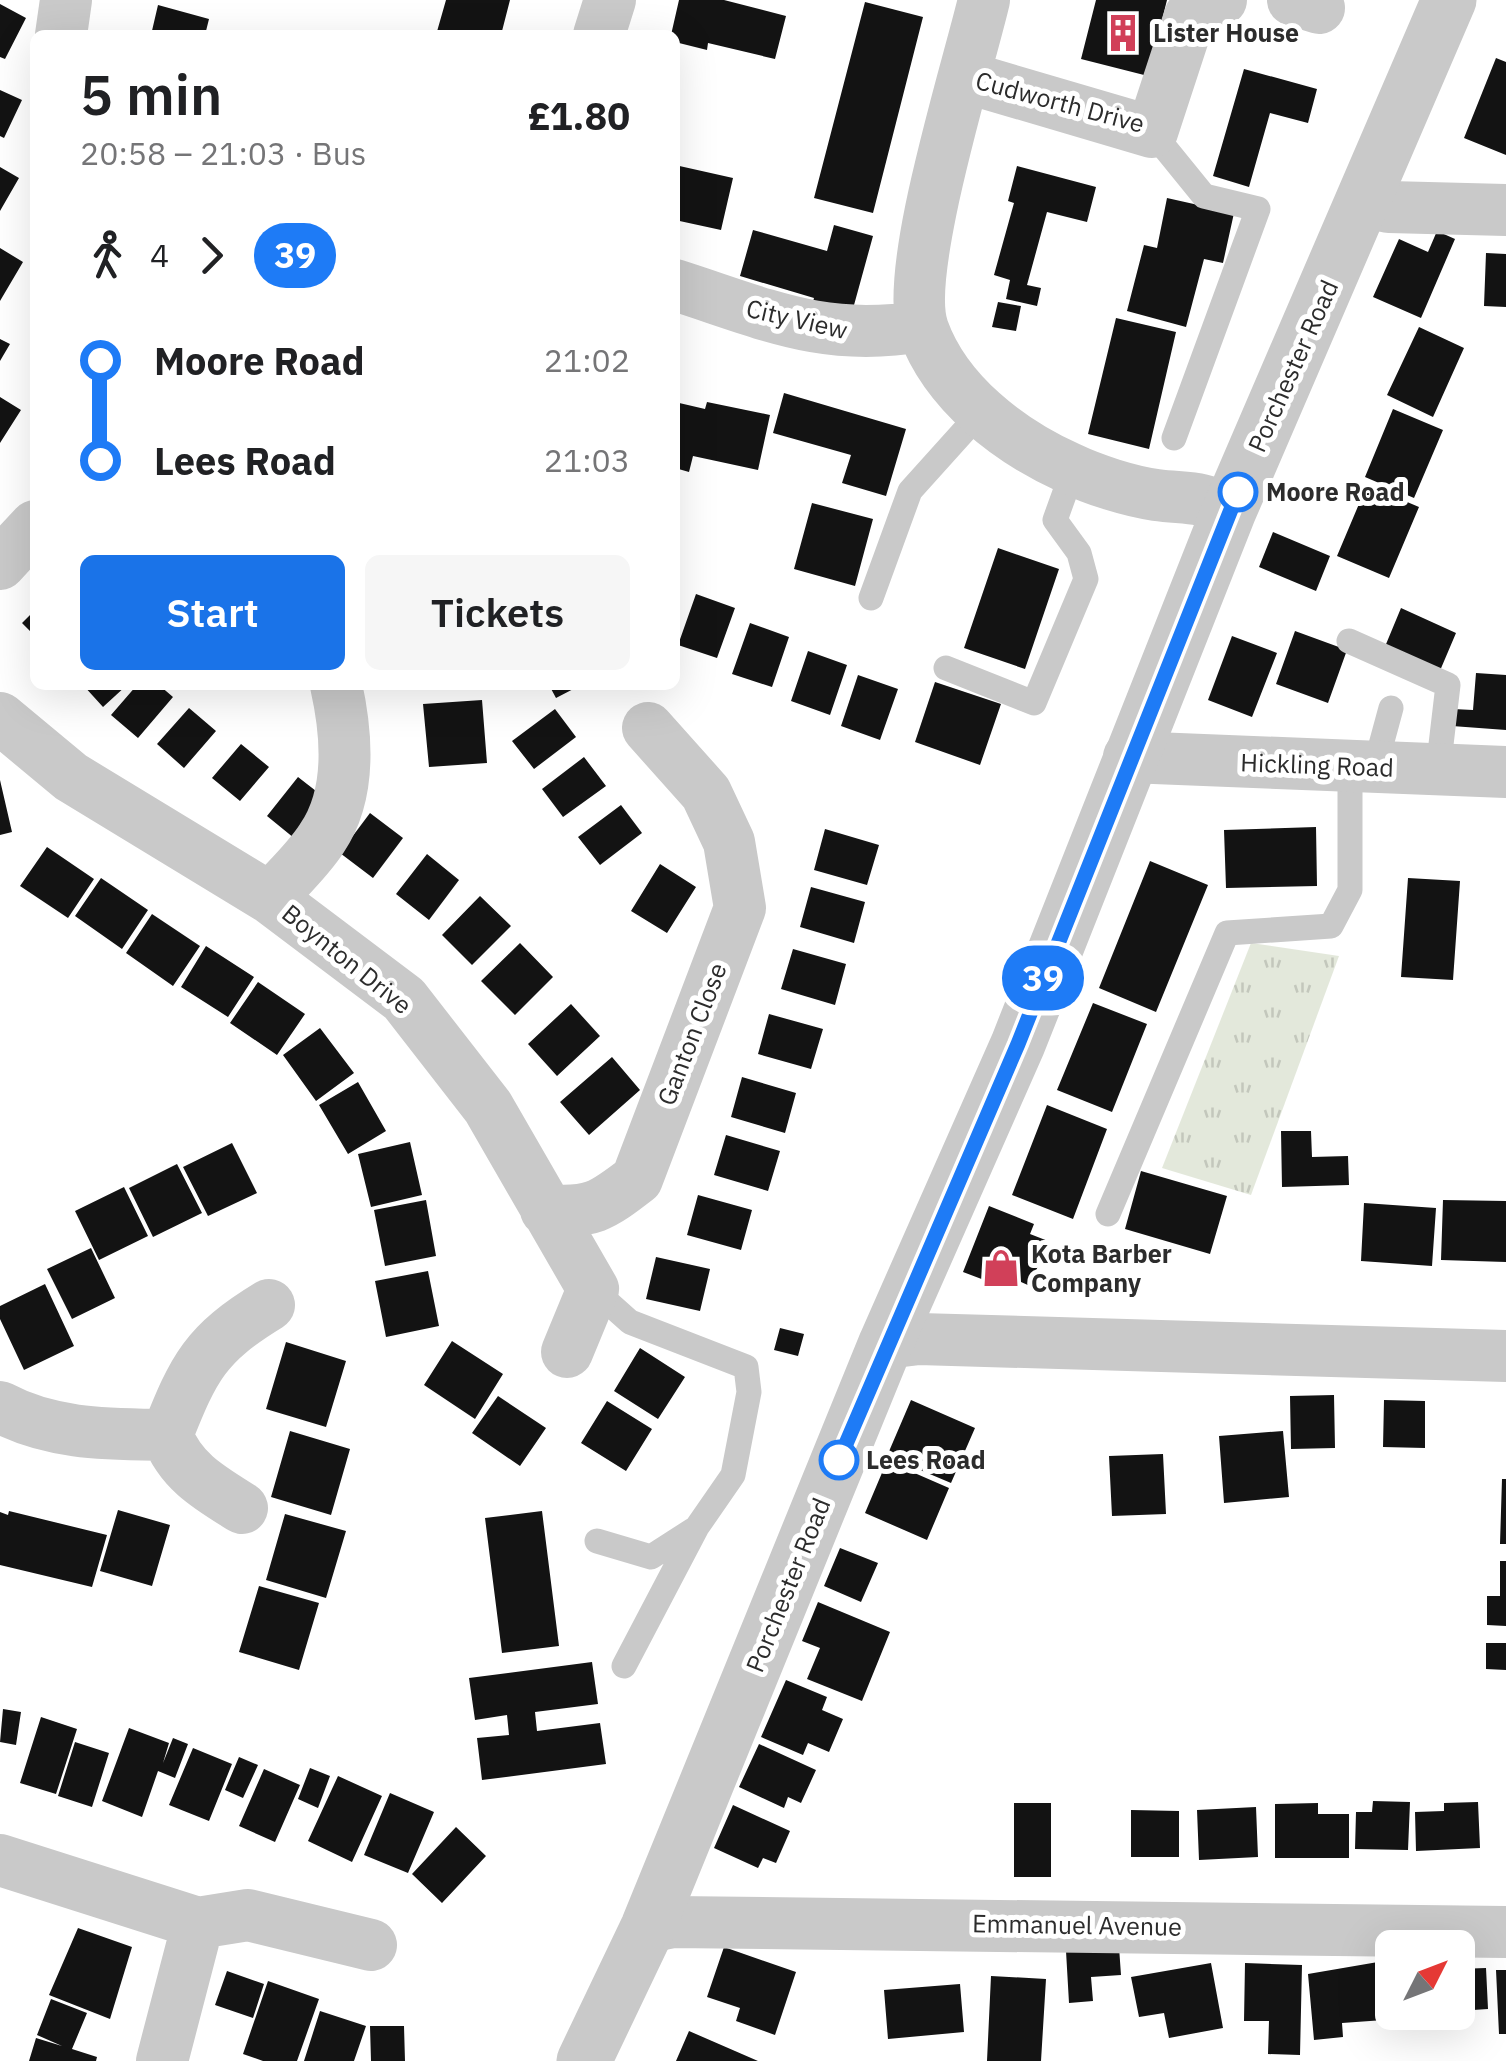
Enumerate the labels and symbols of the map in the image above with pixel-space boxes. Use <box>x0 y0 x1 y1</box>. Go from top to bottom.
building icon: Lister House <box>1102 12 1144 54</box>
place label: Lister House <box>1153 16 1299 49</box>
street label: Cudworth Drive <box>972 63 1148 140</box>
street label: Porchester Road <box>1240 275 1345 457</box>
street label: City View <box>743 291 851 346</box>
marker: Moore Road <box>1219 473 1257 511</box>
place label: Moore Road <box>1266 475 1405 508</box>
street label: Hickling Road <box>1240 745 1394 784</box>
street label: Boynton Drive <box>276 896 419 1021</box>
line badge: 39 <box>998 946 1088 1010</box>
street label: Ganton Close <box>649 958 734 1110</box>
place label: Kota Barber Company <box>1031 1237 1172 1299</box>
shop icon: Kota Barber Company <box>980 1247 1022 1289</box>
marker: Lees Road <box>820 1441 858 1479</box>
place label: Lees Road <box>866 1443 986 1476</box>
street label: Porchester Road <box>738 1493 838 1677</box>
street label: Emmanuel Avenue <box>972 1906 1182 1943</box>
north arrow <box>1375 1930 1475 2030</box>

